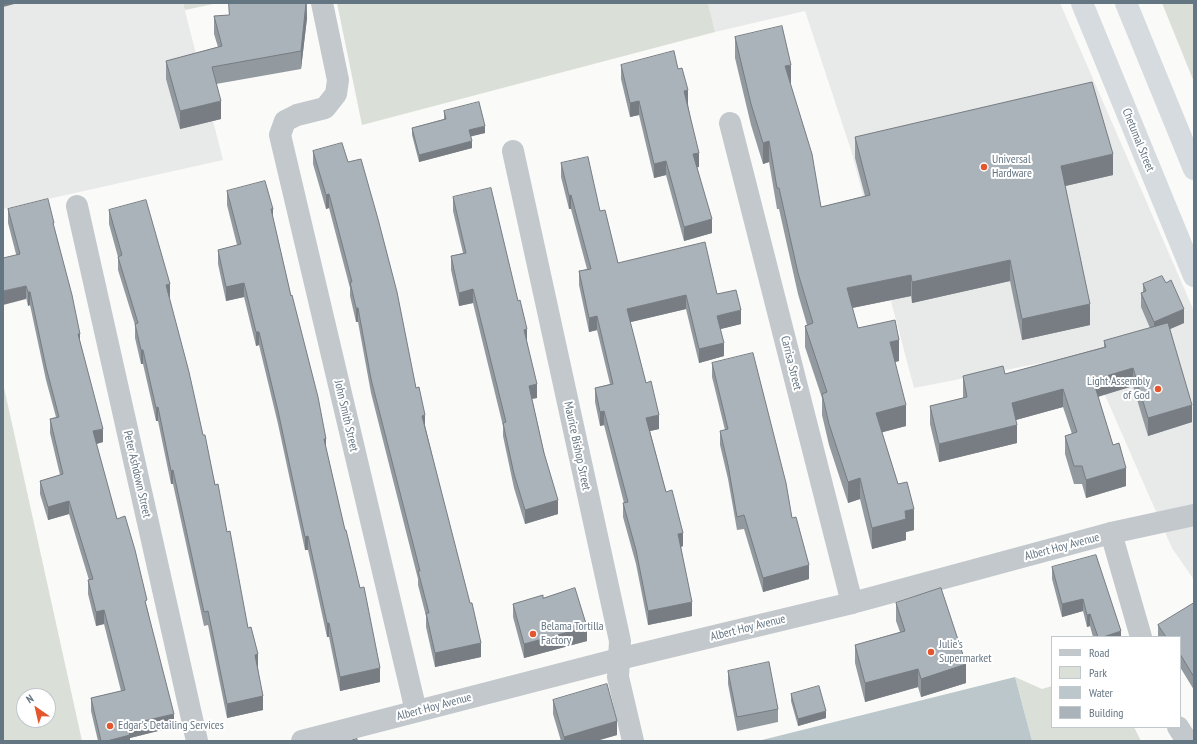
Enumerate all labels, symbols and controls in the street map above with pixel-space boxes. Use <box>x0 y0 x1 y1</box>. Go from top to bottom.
street label: Chetumal Street <box>1119 106 1157 174</box>
place label: Universal Hardware <box>992 153 1032 181</box>
marker: Universal Hardware <box>979 162 989 172</box>
street label: Carrisa Street <box>777 334 805 392</box>
place label: Light Assembly of God <box>1087 375 1150 403</box>
street label: John Smith Street <box>331 379 361 453</box>
marker: Light Assembly of God <box>1153 384 1163 394</box>
street label: Maurice Bishop Street <box>561 400 593 492</box>
street label: Peter Ashdown Street <box>120 429 154 519</box>
street label: Albert Hoy Avenue <box>1023 530 1101 564</box>
street label: Albert Hoy Avenue <box>709 612 787 644</box>
place label: Belama Tortilla Factory <box>541 620 604 648</box>
marker: Belama Tortilla Factory <box>528 629 538 639</box>
legend <box>1051 636 1181 728</box>
place label: Julie's Supermarket <box>939 638 991 666</box>
text: Road <box>1089 645 1109 660</box>
marker: Julie's Supermarket <box>926 647 936 657</box>
text: Park <box>1089 665 1107 680</box>
text: Water <box>1089 685 1113 700</box>
north arrow <box>16 688 56 728</box>
street label: Albert Hoy Avenue <box>395 690 473 724</box>
text: N <box>23 691 36 706</box>
text: Building <box>1089 705 1124 720</box>
place label: Edgar's Detailing Services <box>118 719 224 733</box>
marker: Edgar's Detailing Services <box>105 721 115 731</box>

